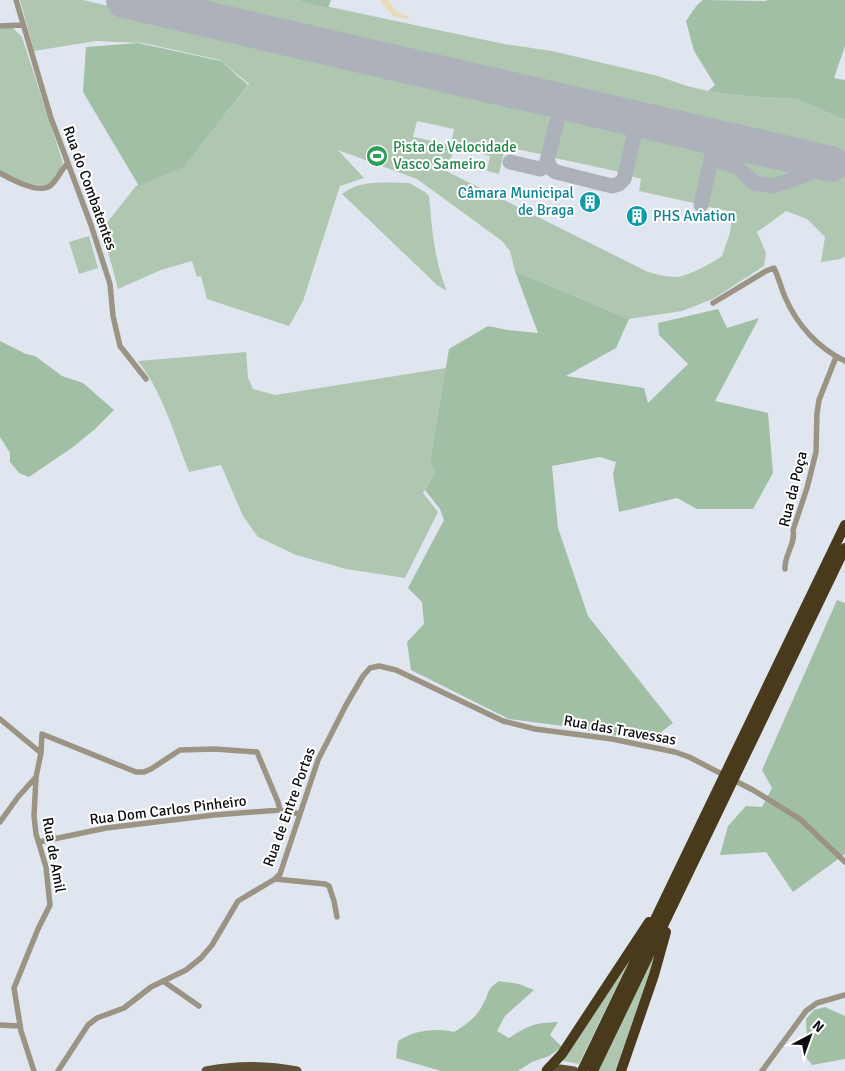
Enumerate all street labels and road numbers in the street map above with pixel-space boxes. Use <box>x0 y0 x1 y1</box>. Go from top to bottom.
street label: Rua do Combatentes <box>59 123 121 253</box>
street label: Rua da Poça <box>775 449 811 529</box>
street label: Rua das Travessas <box>562 711 678 749</box>
street label: Rua de Entre Portas <box>259 744 319 869</box>
street label: Rua Dom Carlos Pinheiro <box>88 791 248 829</box>
street label: Rua de Amil <box>39 816 69 894</box>

